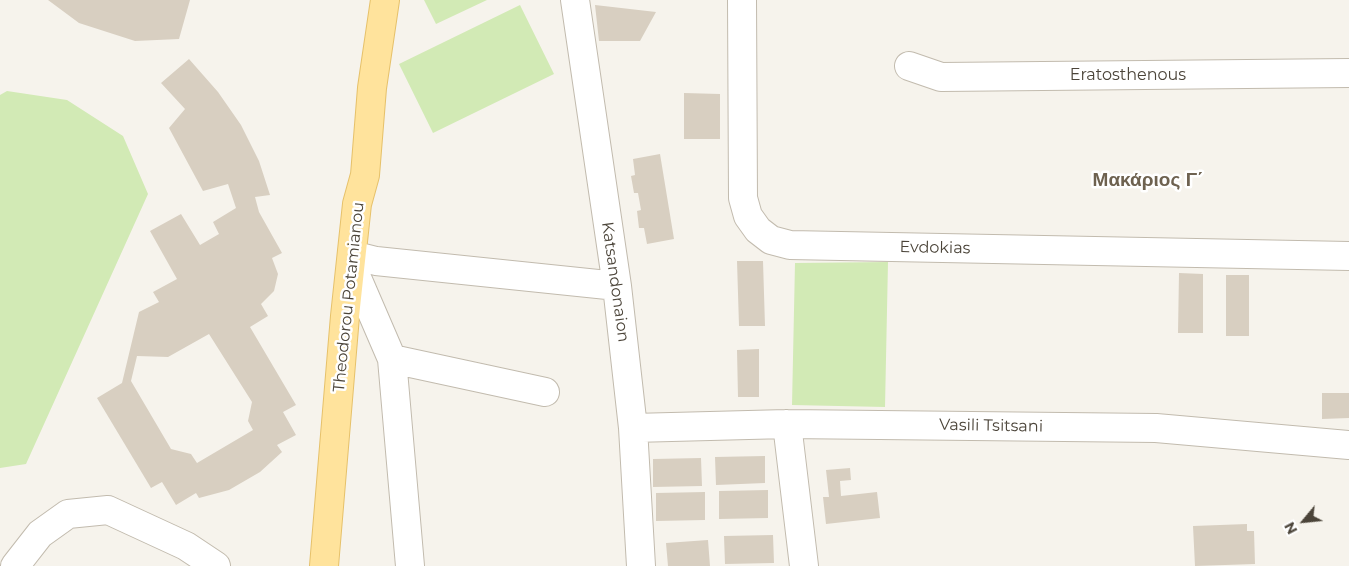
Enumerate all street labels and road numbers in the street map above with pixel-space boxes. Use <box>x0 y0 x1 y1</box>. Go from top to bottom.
street label: Eratosthenous <box>1070 65 1186 85</box>
street label: Theodorou Potamianou <box>329 201 369 393</box>
street label: Katsandonaion <box>597 221 633 343</box>
street label: Evdokias <box>899 238 971 258</box>
street label: Vasili Tsitsani <box>939 415 1043 437</box>

